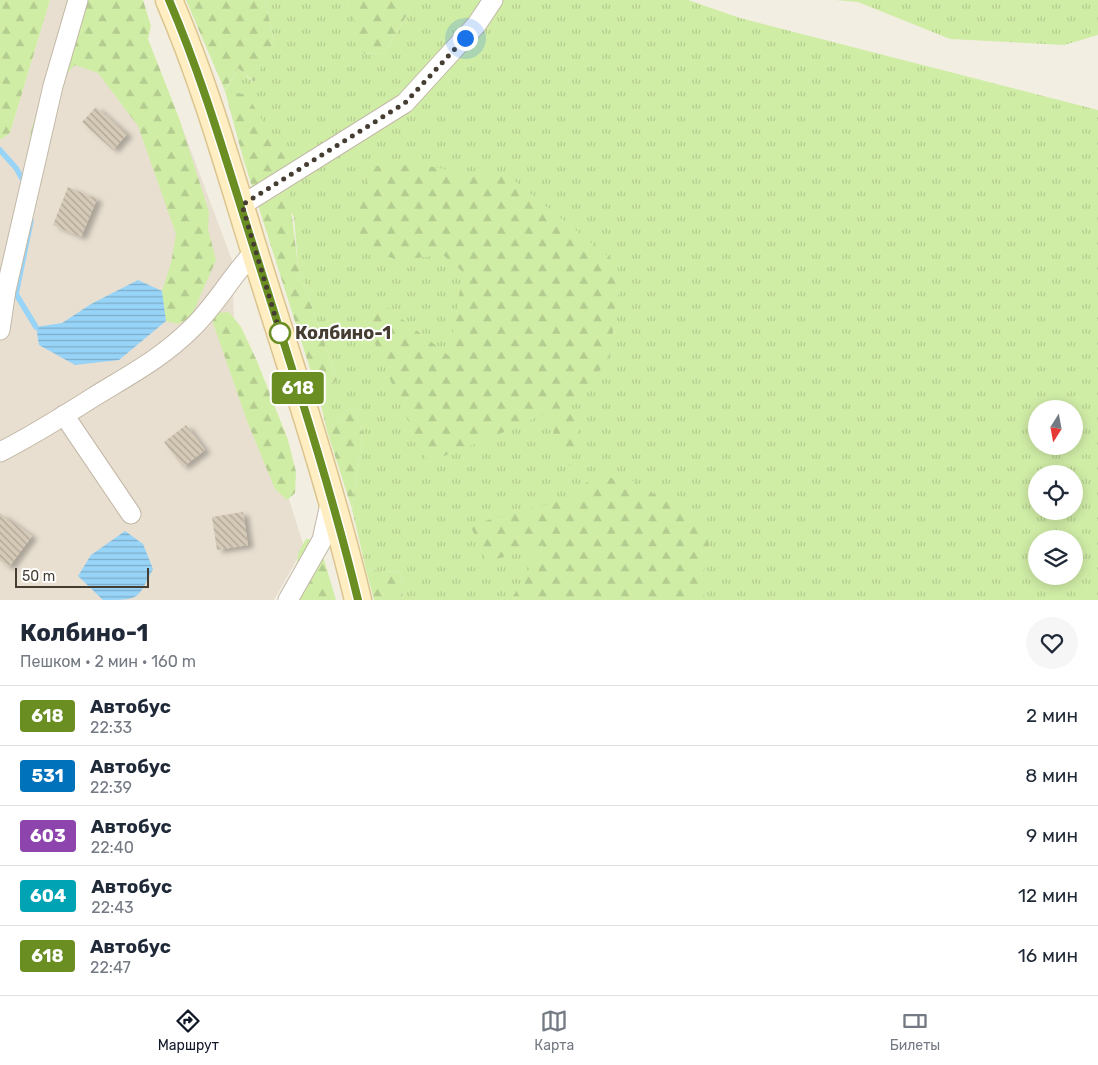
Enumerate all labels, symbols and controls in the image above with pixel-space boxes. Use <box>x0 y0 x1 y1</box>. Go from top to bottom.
your location <box>453 26 478 51</box>
marker: Колбино-1 <box>269 322 291 344</box>
place label: Колбино-1 <box>295 322 391 344</box>
line badge: 618 <box>269 372 327 404</box>
text: 618 <box>282 377 314 399</box>
north arrow <box>1028 400 1082 455</box>
map controls <box>1028 400 1083 585</box>
button: locate <box>1028 465 1083 520</box>
button: layers <box>1028 530 1083 585</box>
scale bar <box>15 565 149 588</box>
text: 50 m <box>22 568 55 585</box>
button: heart <box>1026 617 1078 669</box>
text: Колбино-1 <box>20 619 148 647</box>
text: Пешком · 2 мин · 160 m <box>20 652 196 671</box>
text: Автобус <box>90 695 171 718</box>
text: 2 мин <box>1026 704 1078 727</box>
text: 618 <box>31 705 64 727</box>
text: 22:33 <box>90 718 132 737</box>
text: Автобус <box>90 755 171 778</box>
text: 8 мин <box>1025 764 1078 787</box>
text: 531 <box>31 765 64 787</box>
text: 22:39 <box>90 778 132 797</box>
text: Автобус <box>91 815 172 838</box>
text: 9 мин <box>1026 824 1078 847</box>
text: 603 <box>30 825 66 847</box>
text: 22:40 <box>91 838 134 857</box>
text: Автобус <box>91 875 172 898</box>
text: 12 мин <box>1018 884 1078 907</box>
text: 604 <box>30 885 66 907</box>
text: 22:43 <box>91 898 134 917</box>
text: Автобус <box>90 935 171 958</box>
text: 16 мин <box>1018 944 1078 967</box>
text: 618 <box>31 945 64 967</box>
text: 22:47 <box>90 958 131 977</box>
tab: Маршрут <box>158 1007 219 1054</box>
tab: Карта <box>534 1007 574 1054</box>
tab: Билеты <box>890 1007 940 1054</box>

